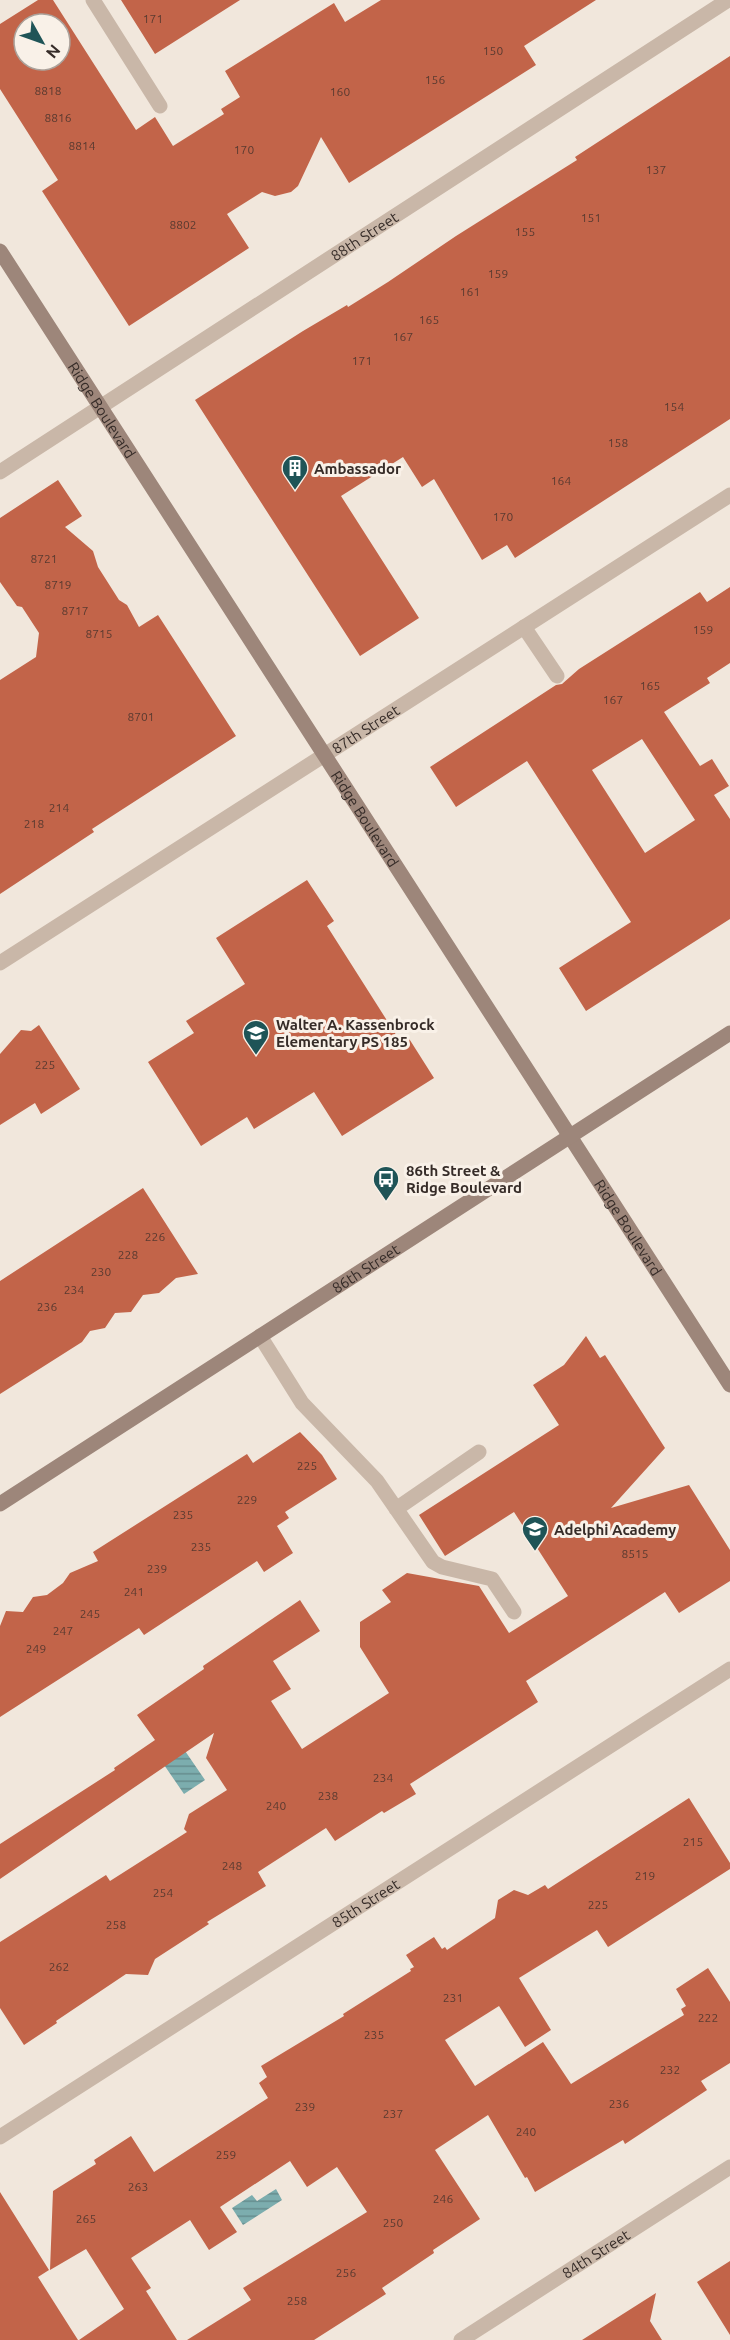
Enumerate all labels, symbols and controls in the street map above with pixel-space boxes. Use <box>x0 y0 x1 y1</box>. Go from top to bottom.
north arrow <box>12 12 72 72</box>
house number: 171 <box>143 12 163 25</box>
text: N <box>43 41 64 62</box>
house number: 150 <box>483 44 503 57</box>
house number: 156 <box>425 73 445 86</box>
house number: 8818 <box>34 84 62 97</box>
house number: 160 <box>330 85 350 98</box>
house number: 8816 <box>44 111 72 124</box>
house number: 8814 <box>68 139 96 152</box>
house number: 170 <box>234 143 254 156</box>
house number: 137 <box>646 163 666 176</box>
street label: 88th Street <box>327 208 401 264</box>
house number: 151 <box>581 211 601 224</box>
house number: 8802 <box>169 218 197 231</box>
house number: 155 <box>515 225 535 238</box>
house number: 159 <box>488 267 508 280</box>
house number: 161 <box>460 285 480 298</box>
house number: 165 <box>419 313 439 326</box>
house number: 167 <box>393 330 413 343</box>
house number: 171 <box>352 354 372 367</box>
street label: Ridge Boulevard <box>65 359 139 461</box>
house number: 154 <box>664 400 684 413</box>
house number: 158 <box>608 436 628 449</box>
building icon: Ambassador <box>280 453 310 491</box>
place label: Ambassador <box>314 460 402 477</box>
house number: 164 <box>551 474 571 487</box>
house number: 170 <box>493 510 513 523</box>
house number: 8721 <box>30 552 58 565</box>
house number: 8719 <box>44 578 72 591</box>
house number: 8717 <box>61 604 89 617</box>
house number: 159 <box>693 623 713 636</box>
house number: 8715 <box>85 627 113 640</box>
house number: 165 <box>640 679 660 692</box>
house number: 167 <box>603 693 623 706</box>
street label: 87th Street <box>328 701 402 757</box>
house number: 8701 <box>127 710 155 723</box>
street label: Ridge Boulevard <box>328 767 402 870</box>
house number: 214 <box>49 801 69 814</box>
house number: 218 <box>24 817 44 830</box>
place label: Walter A. Kassenbrock Elementary PS 185 <box>276 1016 435 1050</box>
school or university icon: Walter A. Kassenbrock Elementary PS 185 <box>241 1018 271 1056</box>
house number: 225 <box>35 1058 55 1071</box>
place label: 86th Street & Ridge Boulevard <box>406 1162 522 1196</box>
bus stop icon: 86th Street & Ridge Boulevard <box>371 1164 401 1202</box>
street label: Ridge Boulevard <box>591 1176 666 1278</box>
house number: 226 <box>145 1230 165 1243</box>
street label: 86th Street <box>329 1240 402 1296</box>
house number: 228 <box>118 1248 138 1261</box>
house number: 230 <box>91 1265 111 1278</box>
house number: 234 <box>64 1283 84 1296</box>
house number: 236 <box>37 1300 57 1313</box>
house number: 225 <box>297 1459 317 1472</box>
house number: 229 <box>237 1493 257 1506</box>
house number: 235 <box>173 1508 193 1521</box>
school or university icon: Adelphi Academy <box>520 1514 550 1552</box>
place label: Adelphi Academy <box>554 1521 676 1538</box>
house number: 235 <box>191 1540 211 1553</box>
house number: 8515 <box>621 1547 649 1560</box>
house number: 239 <box>147 1562 167 1575</box>
house number: 241 <box>124 1585 144 1598</box>
house number: 245 <box>80 1607 100 1620</box>
house number: 247 <box>53 1624 73 1637</box>
house number: 249 <box>26 1642 46 1655</box>
house number: 234 <box>373 1771 393 1784</box>
house number: 238 <box>318 1789 338 1802</box>
house number: 240 <box>266 1799 286 1812</box>
house number: 215 <box>683 1835 703 1848</box>
house number: 248 <box>222 1859 242 1872</box>
house number: 219 <box>635 1869 655 1882</box>
street label: 85th Street <box>328 1875 402 1931</box>
house number: 254 <box>153 1886 173 1899</box>
house number: 225 <box>588 1898 608 1911</box>
house number: 258 <box>106 1918 126 1931</box>
house number: 262 <box>49 1960 69 1973</box>
house number: 231 <box>443 1991 463 2004</box>
house number: 222 <box>698 2011 718 2024</box>
house number: 235 <box>364 2028 384 2041</box>
house number: 232 <box>660 2063 680 2076</box>
house number: 236 <box>609 2097 629 2110</box>
house number: 239 <box>295 2100 315 2113</box>
house number: 237 <box>383 2107 403 2120</box>
house number: 240 <box>516 2125 536 2138</box>
house number: 259 <box>216 2148 236 2161</box>
house number: 263 <box>128 2180 148 2193</box>
house number: 246 <box>433 2192 453 2205</box>
house number: 265 <box>76 2212 96 2225</box>
house number: 250 <box>383 2216 403 2229</box>
street label: 84th Street <box>559 2225 633 2281</box>
house number: 256 <box>336 2266 356 2279</box>
house number: 258 <box>287 2294 307 2307</box>

